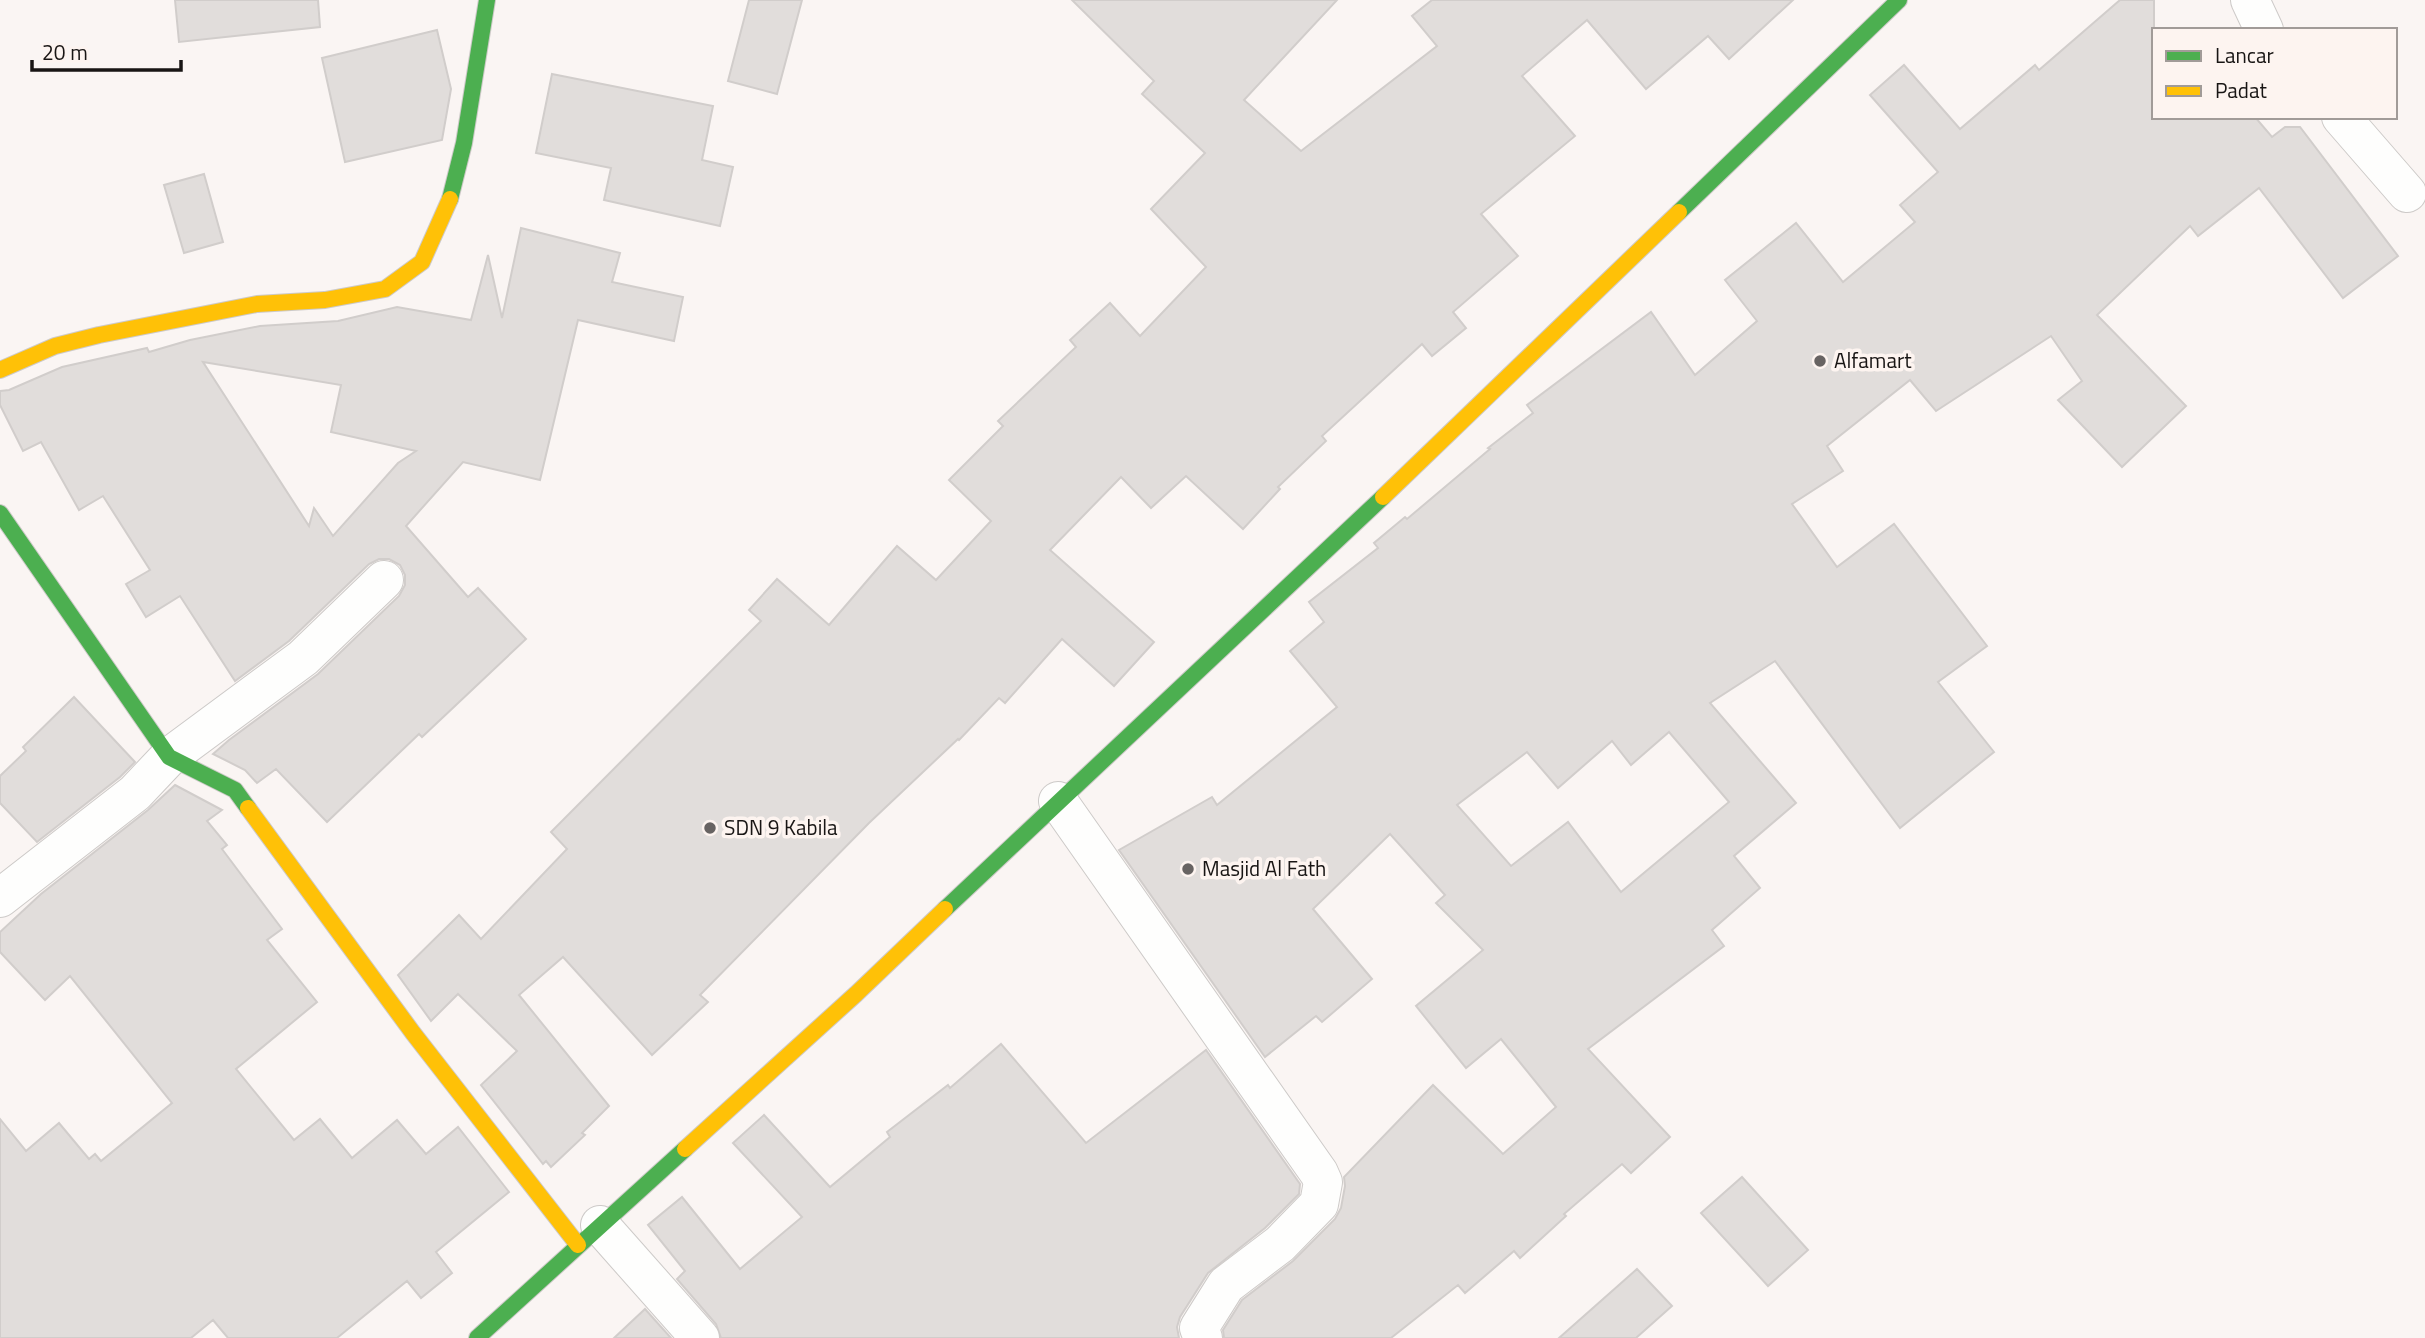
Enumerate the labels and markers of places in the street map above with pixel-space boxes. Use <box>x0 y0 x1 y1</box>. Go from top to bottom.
place label: Alfamart <box>1834 344 1912 376</box>
marker: Alfamart <box>1812 353 1828 369</box>
place label: SDN 9 Kabila <box>724 811 838 843</box>
marker: SDN 9 Kabila <box>702 820 718 836</box>
place label: Masjid Al Fath <box>1202 852 1326 884</box>
marker: Masjid Al Fath <box>1180 861 1196 877</box>

